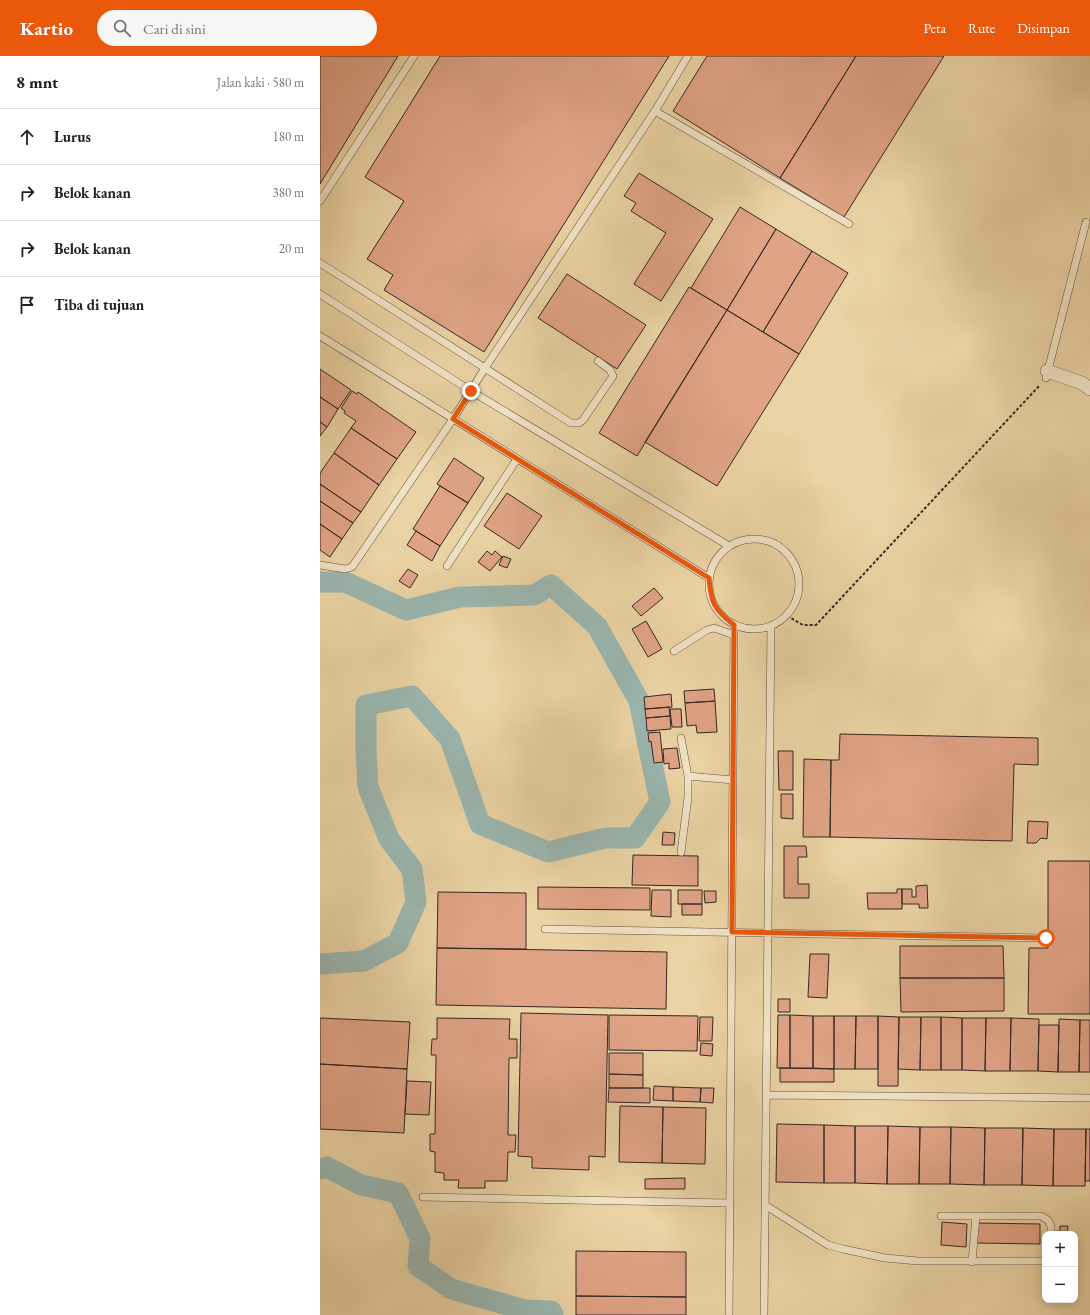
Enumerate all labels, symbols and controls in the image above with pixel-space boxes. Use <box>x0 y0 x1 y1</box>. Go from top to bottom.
search box <box>97 10 377 46</box>
text: Kartio <box>20 16 73 41</box>
icon: search <box>111 17 133 39</box>
text: Cari di sini <box>143 19 206 38</box>
text: Peta <box>924 19 946 37</box>
text: Rute <box>968 19 995 37</box>
text: Disimpan <box>1017 19 1070 37</box>
text: 8 mnt <box>16 71 58 93</box>
text: Jalan kaki · 580 m <box>217 74 304 91</box>
icon: ahead <box>16 126 38 148</box>
text: Lurus <box>54 127 91 146</box>
text: 180 m <box>273 128 304 145</box>
icon: right <box>16 182 38 204</box>
text: Belok kanan <box>54 183 131 202</box>
text: 380 m <box>273 184 304 201</box>
icon: right <box>16 238 38 260</box>
text: Belok kanan <box>54 239 131 258</box>
text: 20 m <box>279 240 304 257</box>
icon: arrive <box>16 294 38 316</box>
text: Tiba di tujuan <box>54 295 144 314</box>
route end <box>462 382 480 400</box>
route start <box>1037 929 1055 947</box>
map controls <box>1042 1231 1078 1303</box>
button: + <box>1042 1231 1078 1267</box>
button: − <box>1042 1267 1078 1303</box>

